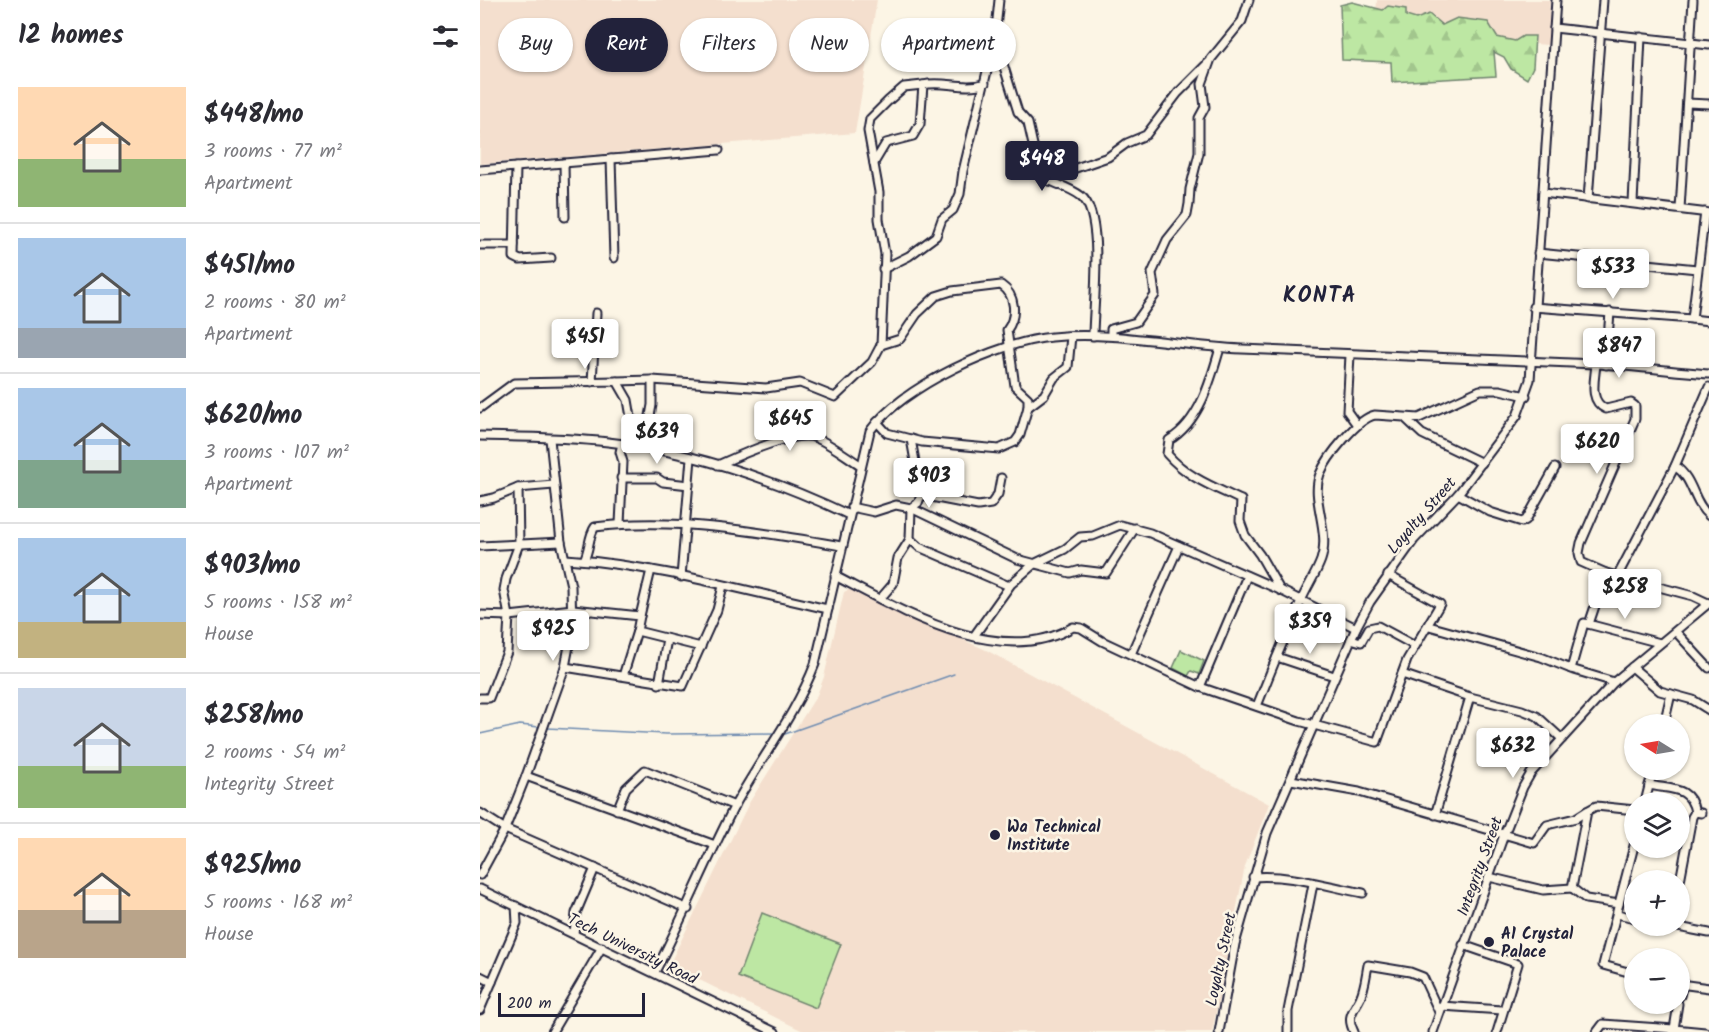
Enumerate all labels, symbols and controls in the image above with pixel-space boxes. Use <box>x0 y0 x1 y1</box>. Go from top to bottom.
text: 12 homes <box>18 15 124 57</box>
chip: Buy <box>498 18 573 72</box>
chip: Rent <box>585 18 668 72</box>
chip: Filters <box>680 18 777 72</box>
chip: New <box>789 18 869 72</box>
chip: Apartment <box>881 18 1016 72</box>
icon: filters <box>429 20 462 53</box>
text: $448/mo <box>204 94 304 136</box>
icon: home <box>66 111 138 183</box>
text: 3 rooms · 77 m² <box>204 136 342 168</box>
pin: $448 <box>1006 141 1078 192</box>
text: $448 <box>1019 144 1065 176</box>
text: Apartment <box>204 168 293 200</box>
text: $451/mo <box>204 245 295 287</box>
pin: $533 <box>1577 249 1649 300</box>
text: $533 <box>1591 252 1635 284</box>
icon: home <box>66 262 138 334</box>
district label: KONTA <box>1283 279 1357 314</box>
text: 2 rooms · 80 m² <box>204 287 346 319</box>
text: Apartment <box>204 319 293 351</box>
pin: $451 <box>549 319 621 370</box>
text: $451 <box>566 322 604 354</box>
pin: $847 <box>1583 328 1655 379</box>
text: $847 <box>1597 331 1641 363</box>
text: $620/mo <box>204 395 302 437</box>
pin: $645 <box>754 401 826 452</box>
text: $645 <box>768 404 812 436</box>
icon: home <box>66 412 138 484</box>
pin: $639 <box>621 414 693 465</box>
text: $639 <box>635 417 679 449</box>
pin: $620 <box>1561 424 1633 475</box>
text: $620 <box>1575 427 1619 459</box>
text: 3 rooms · 107 m² <box>204 437 349 469</box>
pin: $903 <box>893 458 965 509</box>
text: $903 <box>907 461 951 493</box>
text: Apartment <box>204 469 293 501</box>
street label: Loyalty Street <box>1381 471 1463 560</box>
text: $903/mo <box>204 545 301 587</box>
icon: home <box>66 562 138 634</box>
pin: $258 <box>1589 569 1661 620</box>
text: $258 <box>1602 572 1648 604</box>
text: 5 rooms · 158 m² <box>204 587 352 619</box>
pin: $359 <box>1274 604 1346 655</box>
text: $359 <box>1288 607 1332 639</box>
pin: $925 <box>517 611 589 662</box>
text: $925 <box>531 614 575 646</box>
text: House <box>204 619 254 651</box>
text: $258/mo <box>204 695 304 737</box>
icon: home <box>66 712 138 784</box>
north arrow <box>1624 714 1690 780</box>
map controls <box>1624 714 1690 1014</box>
pin: $632 <box>1477 728 1549 779</box>
text: $632 <box>1490 731 1536 763</box>
text: 2 rooms · 54 m² <box>204 737 345 769</box>
text: Integrity Street <box>204 769 334 801</box>
button: layers <box>1624 792 1690 858</box>
street label: Integrity Street <box>1451 812 1510 920</box>
place label: Wa Technical Institute <box>1007 815 1101 858</box>
marker: Wa Technical Institute <box>988 828 1002 842</box>
text: $925/mo <box>204 845 301 887</box>
icon: home <box>66 862 138 934</box>
button: + <box>1624 870 1690 936</box>
text: 5 rooms · 168 m² <box>204 887 352 919</box>
street label: Tech University Road <box>563 907 702 992</box>
street label: Loyalty Street <box>1199 909 1244 1009</box>
text: House <box>204 919 254 951</box>
place label: A1 Crystal Palace <box>1501 922 1574 965</box>
marker: A1 Crystal Palace <box>1482 935 1496 949</box>
button: − <box>1624 948 1690 1014</box>
scale bar <box>498 990 645 1018</box>
text: 200 m <box>507 991 551 1016</box>

